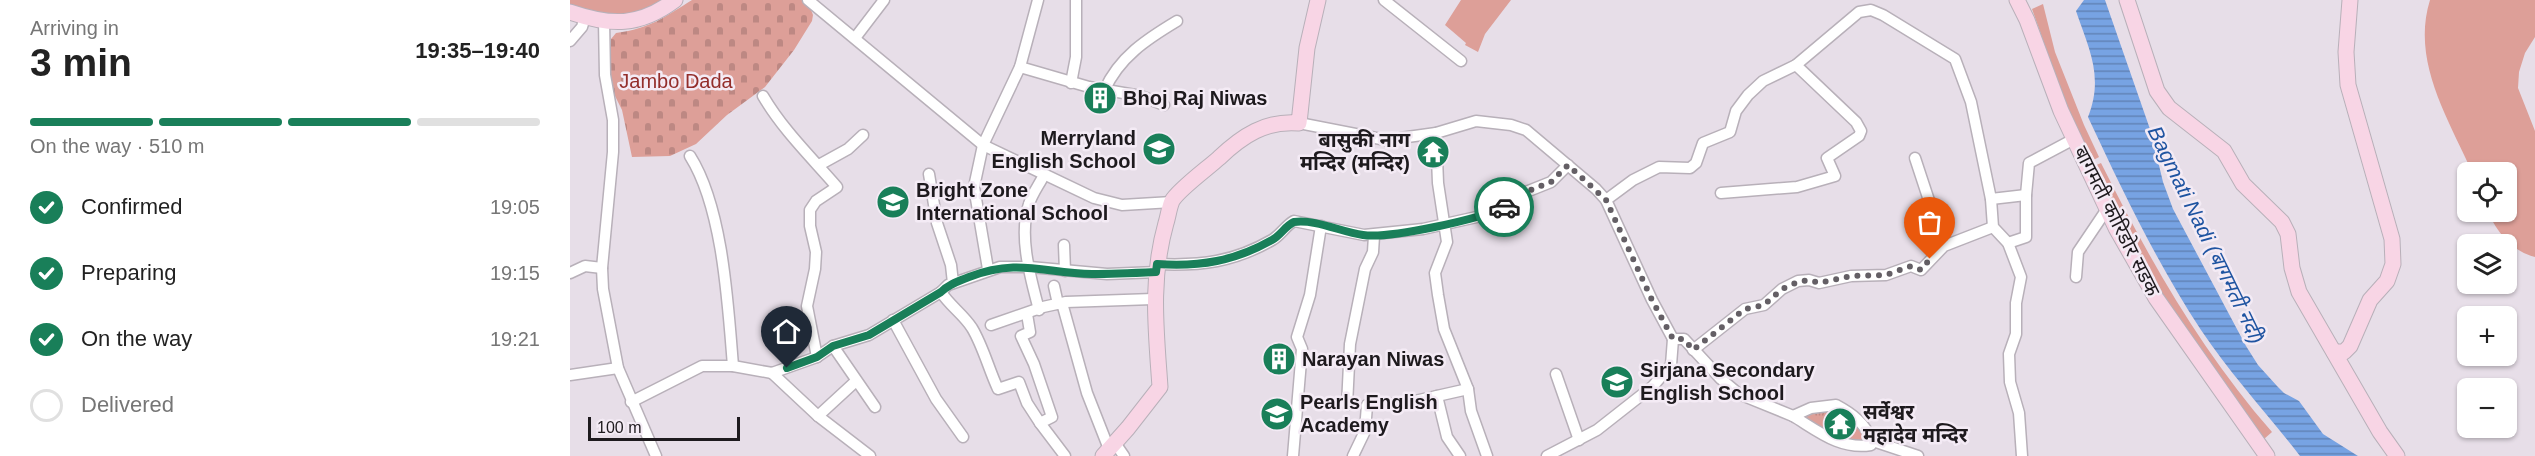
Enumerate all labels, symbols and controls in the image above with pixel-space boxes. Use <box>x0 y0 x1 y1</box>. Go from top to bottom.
text: Arriving in <box>30 17 119 39</box>
text: 19:35–19:40 <box>415 38 540 63</box>
text: 3 min <box>30 41 132 84</box>
park label: Jambo Dada <box>619 70 734 92</box>
building icon: Bhoj Raj Niwas <box>1082 80 1118 116</box>
place label: Bhoj Raj Niwas <box>1123 87 1267 109</box>
water label: Bagmati Nadi (बागमती नदी) <box>2144 122 2269 347</box>
place label: Merryland English School <box>992 127 1136 172</box>
place label: बासुकी नाग मन्दिर (मन्दिर) <box>1300 129 1411 174</box>
school or university icon: Merryland English School <box>1141 131 1177 167</box>
temple icon: बासुकी नाग मन्दिर (मन्दिर) <box>1415 134 1451 170</box>
text: On the way · 510 m <box>30 135 205 157</box>
street label: बागमती कोरिडोर सडक <box>2070 142 2165 300</box>
map controls <box>2457 162 2517 438</box>
button: locate <box>2457 162 2517 222</box>
courier <box>1474 177 1534 237</box>
place label: Bright Zone International School <box>916 179 1108 224</box>
school or university icon: Bright Zone International School <box>875 184 911 220</box>
icon: check <box>30 191 63 224</box>
icon: car <box>1488 191 1521 224</box>
text: Confirmed <box>81 194 182 219</box>
text: 19:05 <box>490 196 540 218</box>
pin <box>1904 197 1955 259</box>
icon: bag <box>1913 206 1946 239</box>
button: layers <box>2457 234 2517 294</box>
icon: check <box>30 257 63 290</box>
text: Preparing <box>81 260 176 285</box>
text: 19:15 <box>490 262 540 284</box>
pin <box>761 306 812 368</box>
button: + <box>2457 306 2517 366</box>
icon: home <box>770 315 803 348</box>
icon: check <box>30 323 63 356</box>
text: On the way <box>81 326 192 351</box>
text: 19:21 <box>490 328 540 350</box>
building icon: Narayan Niwas <box>1261 341 1297 377</box>
place label: Narayan Niwas <box>1302 348 1444 370</box>
place label: Sirjana Secondary English School <box>1640 359 1815 404</box>
school or university icon: Sirjana Secondary English School <box>1599 364 1635 400</box>
button: − <box>2457 378 2517 438</box>
place label: Pearls English Academy <box>1300 391 1438 436</box>
text: Delivered <box>81 392 174 417</box>
school or university icon: Pearls English Academy <box>1259 396 1295 432</box>
place label: सर्वेश्वर महादेव मन्दिर <box>1863 401 1969 446</box>
temple icon: सर्वेश्वर महादेव मन्दिर <box>1822 406 1858 442</box>
scale bar <box>588 414 740 442</box>
text: 100 m <box>597 419 641 436</box>

